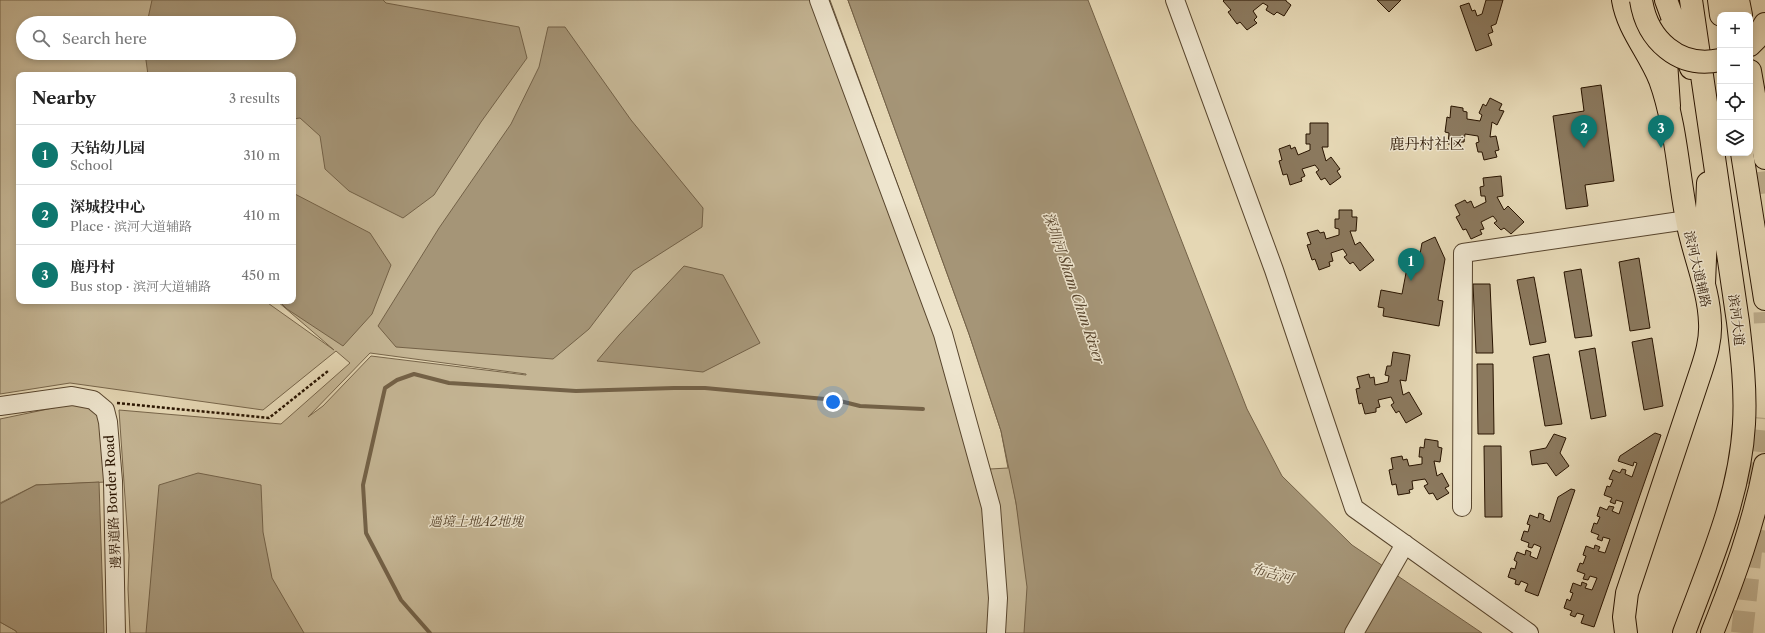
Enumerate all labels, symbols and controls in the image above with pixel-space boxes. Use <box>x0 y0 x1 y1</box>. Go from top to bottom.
map controls <box>1717 12 1753 156</box>
button: + <box>1717 12 1753 48</box>
search box <box>16 16 296 60</box>
icon: search <box>30 27 52 49</box>
text: Search here <box>62 29 147 48</box>
button: − <box>1717 48 1753 84</box>
button: locate <box>1717 84 1753 120</box>
text: Nearby <box>32 88 96 108</box>
text: 3 results <box>229 90 280 106</box>
pin: 2 <box>1571 115 1597 148</box>
pin: 3 <box>1648 115 1674 148</box>
button: layers <box>1717 120 1753 156</box>
district label: 鹿丹村社区 <box>1389 134 1465 153</box>
text: 天钻幼儿园 <box>70 138 145 157</box>
text: 1 <box>42 147 48 163</box>
text: 310 m <box>244 147 280 163</box>
text: School <box>70 157 113 173</box>
text: 深城投中心 <box>70 197 145 216</box>
text: 2 <box>41 207 49 223</box>
text: 410 m <box>243 207 280 223</box>
water label: 深圳河 Sham Chun River <box>1039 209 1109 368</box>
text: Place · 滨河大道辅路 <box>70 218 192 234</box>
street label: 滨河大道辅路 <box>1681 229 1715 309</box>
pin: 1 <box>1398 248 1424 281</box>
text: 鹿丹村 <box>70 257 115 276</box>
text: 3 <box>41 267 49 283</box>
text: 450 m <box>242 267 280 283</box>
text: Bus stop · 滨河大道辅路 <box>70 278 211 294</box>
street label: 滨河大道 <box>1726 293 1748 347</box>
your location <box>823 392 843 412</box>
street label: 邊界道路 Border Road <box>101 435 123 569</box>
park label: 過境土地A2地塊 <box>429 513 525 529</box>
water label: 布吉河 <box>1249 559 1298 588</box>

